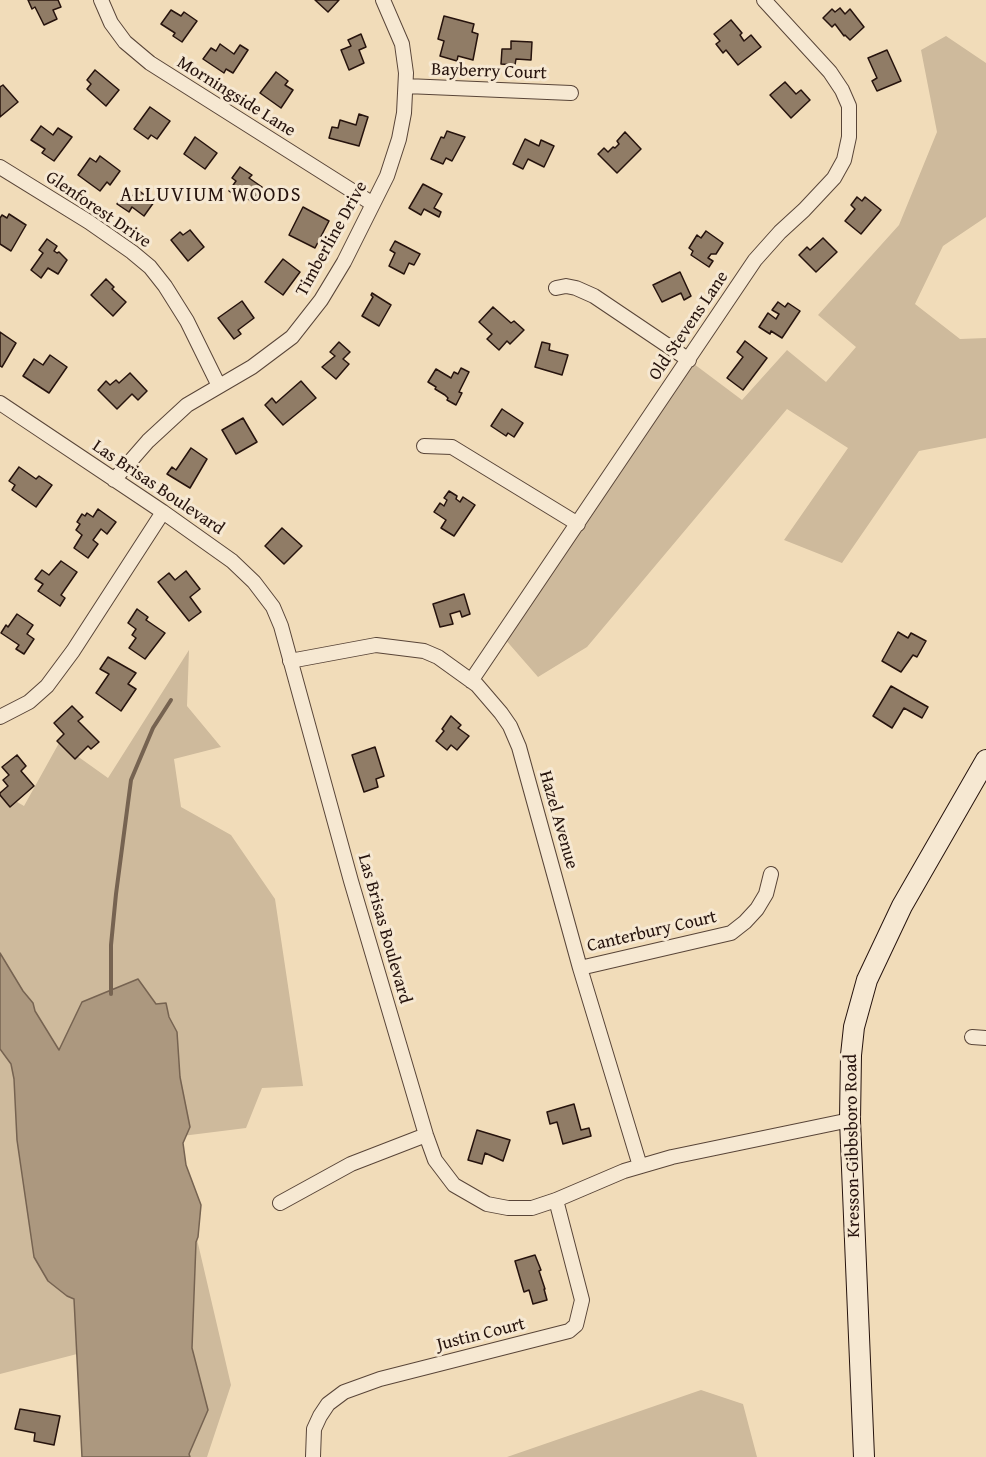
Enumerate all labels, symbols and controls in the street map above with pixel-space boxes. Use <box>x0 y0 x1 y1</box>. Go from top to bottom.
street label: Morningside Lane <box>173 52 299 142</box>
street label: Bayberry Court <box>431 59 547 85</box>
street label: Glenforest Drive <box>41 167 155 253</box>
street label: Timberline Drive <box>292 178 372 300</box>
district label: ALLUVIUM WOODS <box>120 184 302 208</box>
street label: Old Stevens Lane <box>644 267 734 385</box>
street label: Las Brisas Boulevard <box>88 436 228 540</box>
street label: Hazel Avenue <box>534 768 582 872</box>
street label: Las Brisas Boulevard <box>352 852 416 1006</box>
street label: Canterbury Court <box>585 907 719 957</box>
street label: Kresson-Gibbsboro Road <box>841 1054 865 1238</box>
street label: Justin Court <box>434 1314 528 1356</box>

